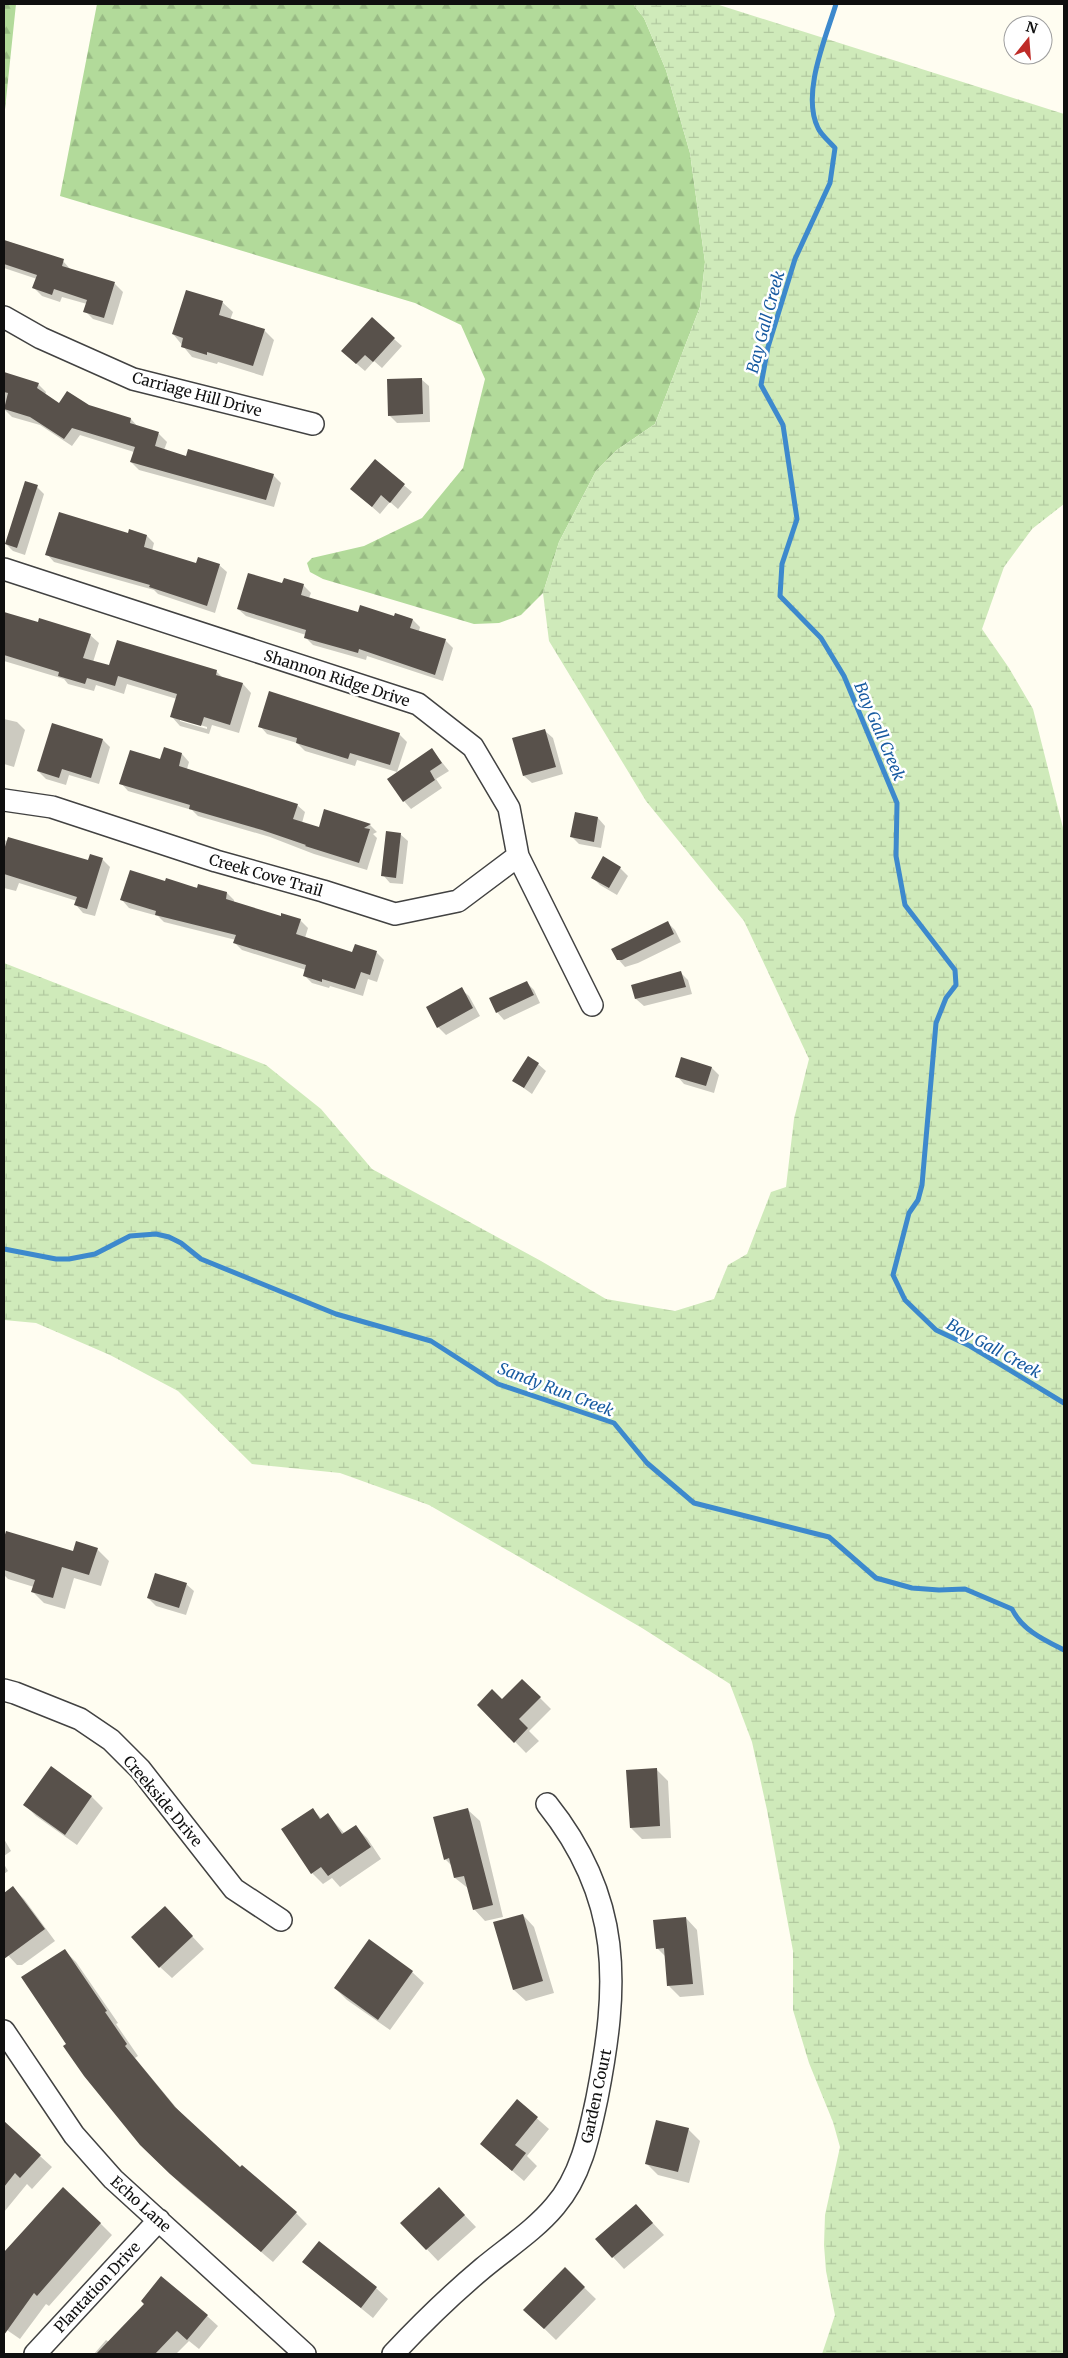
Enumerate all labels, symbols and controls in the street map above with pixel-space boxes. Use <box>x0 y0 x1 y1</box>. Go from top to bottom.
north arrow <box>1003 15 1053 65</box>
text: N <box>1024 17 1040 38</box>
water label: Bay Gall Creek <box>742 268 788 375</box>
street label: Carriage Hill Drive <box>130 368 264 420</box>
street label: Shannon Ridge Drive <box>262 645 413 711</box>
water label: Bay Gall Creek <box>850 679 910 783</box>
street label: Creek Cove Trail <box>207 850 325 900</box>
water label: Bay Gall Creek <box>943 1314 1045 1382</box>
water label: Sandy Run Creek <box>495 1358 617 1420</box>
street label: Creekside Drive <box>119 1752 207 1850</box>
street label: Garden Court <box>577 2047 615 2145</box>
street label: Echo Lane <box>107 2172 175 2236</box>
street label: Plantation Drive <box>50 2237 144 2336</box>

